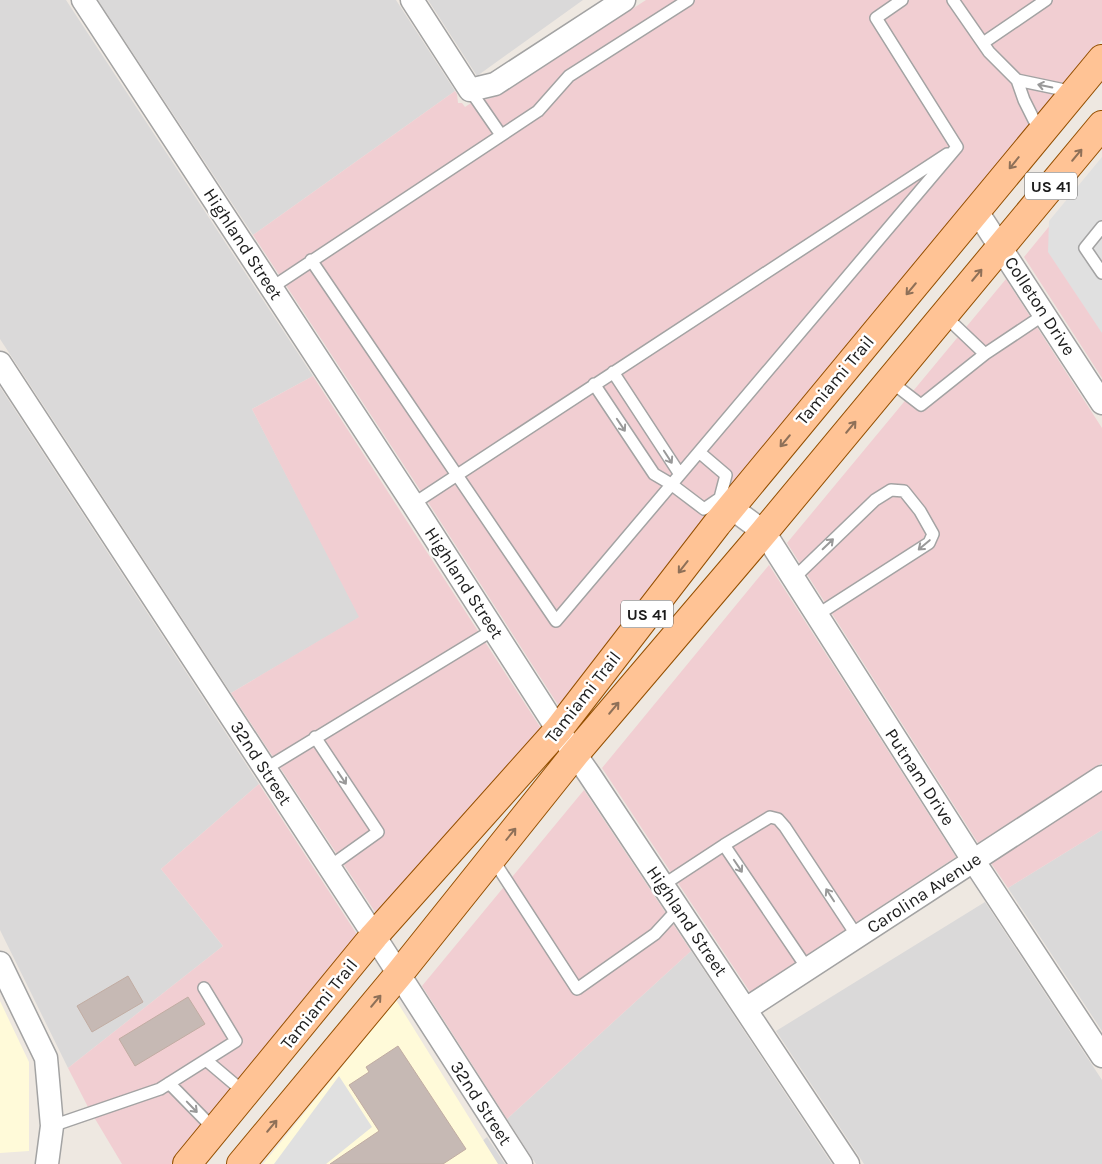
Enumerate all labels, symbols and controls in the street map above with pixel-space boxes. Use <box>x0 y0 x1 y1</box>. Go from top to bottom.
one-way arrow <box>1038 81 1054 91</box>
one-way arrow <box>1071 149 1082 162</box>
one-way arrow <box>1009 156 1020 169</box>
road number: US 41 <box>1025 172 1077 200</box>
street label: Highland Street <box>199 184 287 304</box>
street label: Colleton Drive <box>1000 252 1080 360</box>
one-way arrow <box>971 269 982 282</box>
one-way arrow <box>906 282 917 295</box>
street label: Tamiami Trail <box>791 331 879 429</box>
one-way arrow <box>616 417 626 431</box>
one-way arrow <box>845 421 856 434</box>
one-way arrow <box>780 434 791 447</box>
one-way arrow <box>663 449 673 463</box>
street label: Highland Street <box>420 523 508 643</box>
one-way arrow <box>822 538 834 550</box>
one-way arrow <box>917 539 930 550</box>
one-way arrow <box>678 560 689 573</box>
road number: US 41 <box>621 600 673 628</box>
street label: Tamiami Trail <box>540 647 626 747</box>
one-way arrow <box>608 702 619 715</box>
street label: 32nd Street <box>226 717 297 810</box>
street label: Putnam Drive <box>880 724 960 830</box>
one-way arrow <box>337 770 347 784</box>
one-way arrow <box>505 828 516 841</box>
street label: Carolina Avenue <box>863 848 985 938</box>
one-way arrow <box>733 859 743 873</box>
street label: Highland Street <box>642 862 732 981</box>
one-way arrow <box>825 889 835 903</box>
street label: Tamiami Trail <box>276 954 362 1054</box>
one-way arrow <box>370 995 381 1008</box>
street label: 32nd Street <box>446 1057 517 1150</box>
one-way arrow <box>185 1100 197 1112</box>
one-way arrow <box>266 1120 278 1133</box>

